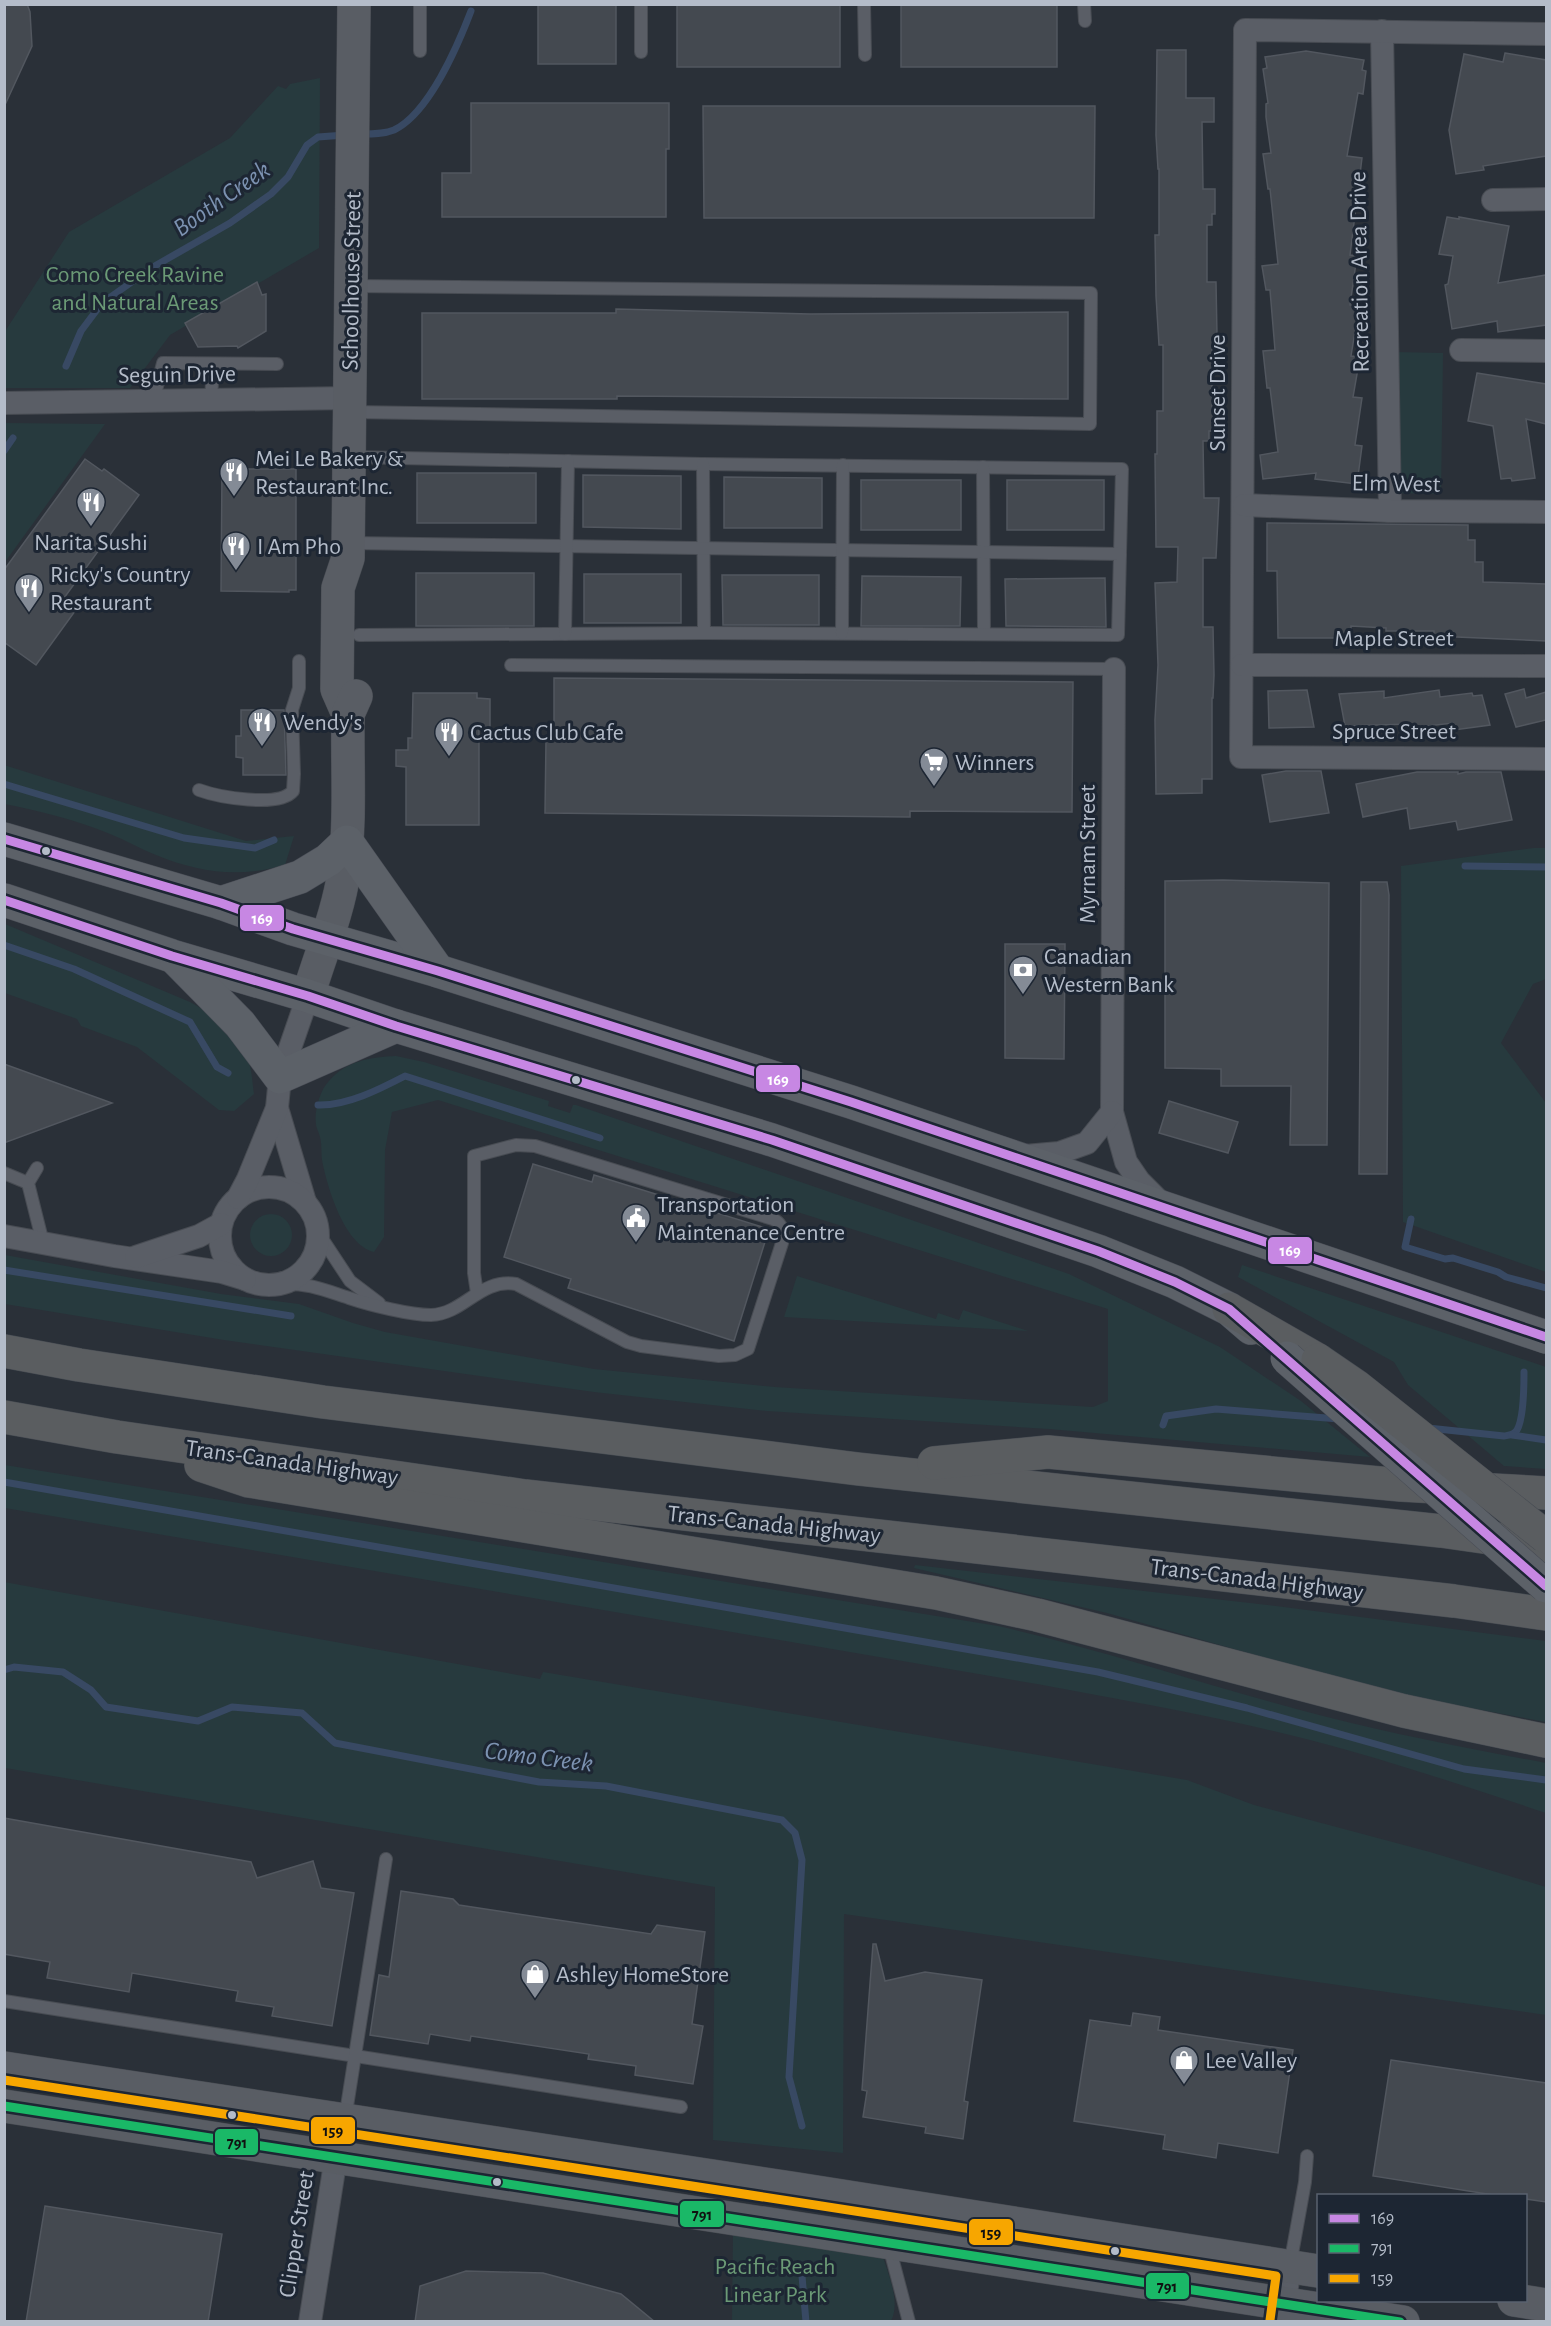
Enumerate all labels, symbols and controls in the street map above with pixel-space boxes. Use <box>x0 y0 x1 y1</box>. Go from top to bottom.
water label: Booth Creek <box>168 156 275 241</box>
street label: Recreation Area Drive <box>1346 171 1374 373</box>
street label: Schoolhouse Street <box>338 191 366 371</box>
park label: Como Creek Ravine and Natural Areas <box>46 263 224 315</box>
street label: Sunset Drive <box>1206 334 1230 452</box>
street label: Seguin Drive <box>118 362 236 388</box>
place label: Mei Le Bakery & Restaurant Inc. <box>255 447 404 499</box>
restaurant icon: Mei Le Bakery & Restaurant Inc. <box>218 456 250 498</box>
street label: Elm West <box>1351 471 1441 497</box>
restaurant icon: Narita Sushi <box>75 486 107 528</box>
restaurant icon: I Am Pho <box>220 530 252 572</box>
place label: Narita Sushi <box>34 531 148 555</box>
place label: I Am Pho <box>257 535 341 559</box>
place label: Ricky's Country Restaurant <box>50 563 191 615</box>
restaurant icon: Ricky's Country Restaurant <box>13 572 45 614</box>
street label: Maple Street <box>1334 627 1454 651</box>
restaurant icon: Wendy's <box>246 706 278 748</box>
place label: Wendy's <box>283 711 362 735</box>
restaurant icon: Cactus Club Cafe <box>433 716 465 758</box>
street label: Spruce Street <box>1332 720 1456 744</box>
place label: Cactus Club Cafe <box>470 721 624 745</box>
supermarket icon: Winners <box>918 746 950 788</box>
place label: Winners <box>955 751 1034 775</box>
street label: Myrnam Street <box>1076 784 1100 924</box>
unlabelled marker <box>40 845 52 857</box>
line badge: 169 <box>239 904 285 932</box>
text: 169 <box>251 911 273 927</box>
place label: Canadian Western Bank <box>1044 945 1174 997</box>
bank icon: Canadian Western Bank <box>1007 954 1039 996</box>
line badge: 169 <box>755 1064 801 1093</box>
text: 169 <box>767 1072 789 1088</box>
unlabelled marker <box>570 1074 582 1086</box>
place label: Transportation Maintenance Centre <box>657 1193 845 1245</box>
public building icon: Transportation Maintenance Centre <box>620 1202 652 1244</box>
line badge: 169 <box>1267 1236 1313 1265</box>
text: 169 <box>1279 1243 1301 1259</box>
street label: Trans-Canada Highway <box>184 1436 400 1490</box>
street label: Trans-Canada Highway <box>666 1502 882 1548</box>
street label: Trans-Canada Highway <box>1149 1555 1365 1605</box>
water label: Como Creek <box>483 1737 594 1777</box>
shop icon: Ashley HomeStore <box>519 1958 551 2000</box>
place label: Ashley HomeStore <box>556 1963 729 1987</box>
shop icon: Lee Valley <box>1168 2044 1200 2086</box>
place label: Lee Valley <box>1205 2049 1297 2073</box>
unlabelled marker <box>226 2109 238 2121</box>
line badge: 159 <box>310 2116 356 2145</box>
text: 159 <box>323 2123 343 2139</box>
line badge: 791 <box>214 2128 259 2156</box>
text: 791 <box>227 2135 247 2151</box>
street label: Clipper Street <box>275 2169 319 2299</box>
unlabelled marker <box>491 2176 503 2188</box>
legend <box>1317 2194 1527 2302</box>
line badge: 791 <box>679 2200 725 2228</box>
text: 791 <box>692 2207 712 2223</box>
text: 169 <box>1371 2210 1394 2228</box>
line badge: 159 <box>968 2218 1014 2246</box>
text: 159 <box>981 2225 1001 2241</box>
text: 791 <box>1371 2240 1393 2258</box>
unlabelled marker <box>1109 2245 1121 2257</box>
park label: Pacific Reach Linear Park <box>715 2255 835 2307</box>
text: 159 <box>1371 2270 1393 2288</box>
line badge: 791 <box>1145 2272 1190 2300</box>
text: 791 <box>1157 2279 1177 2295</box>

